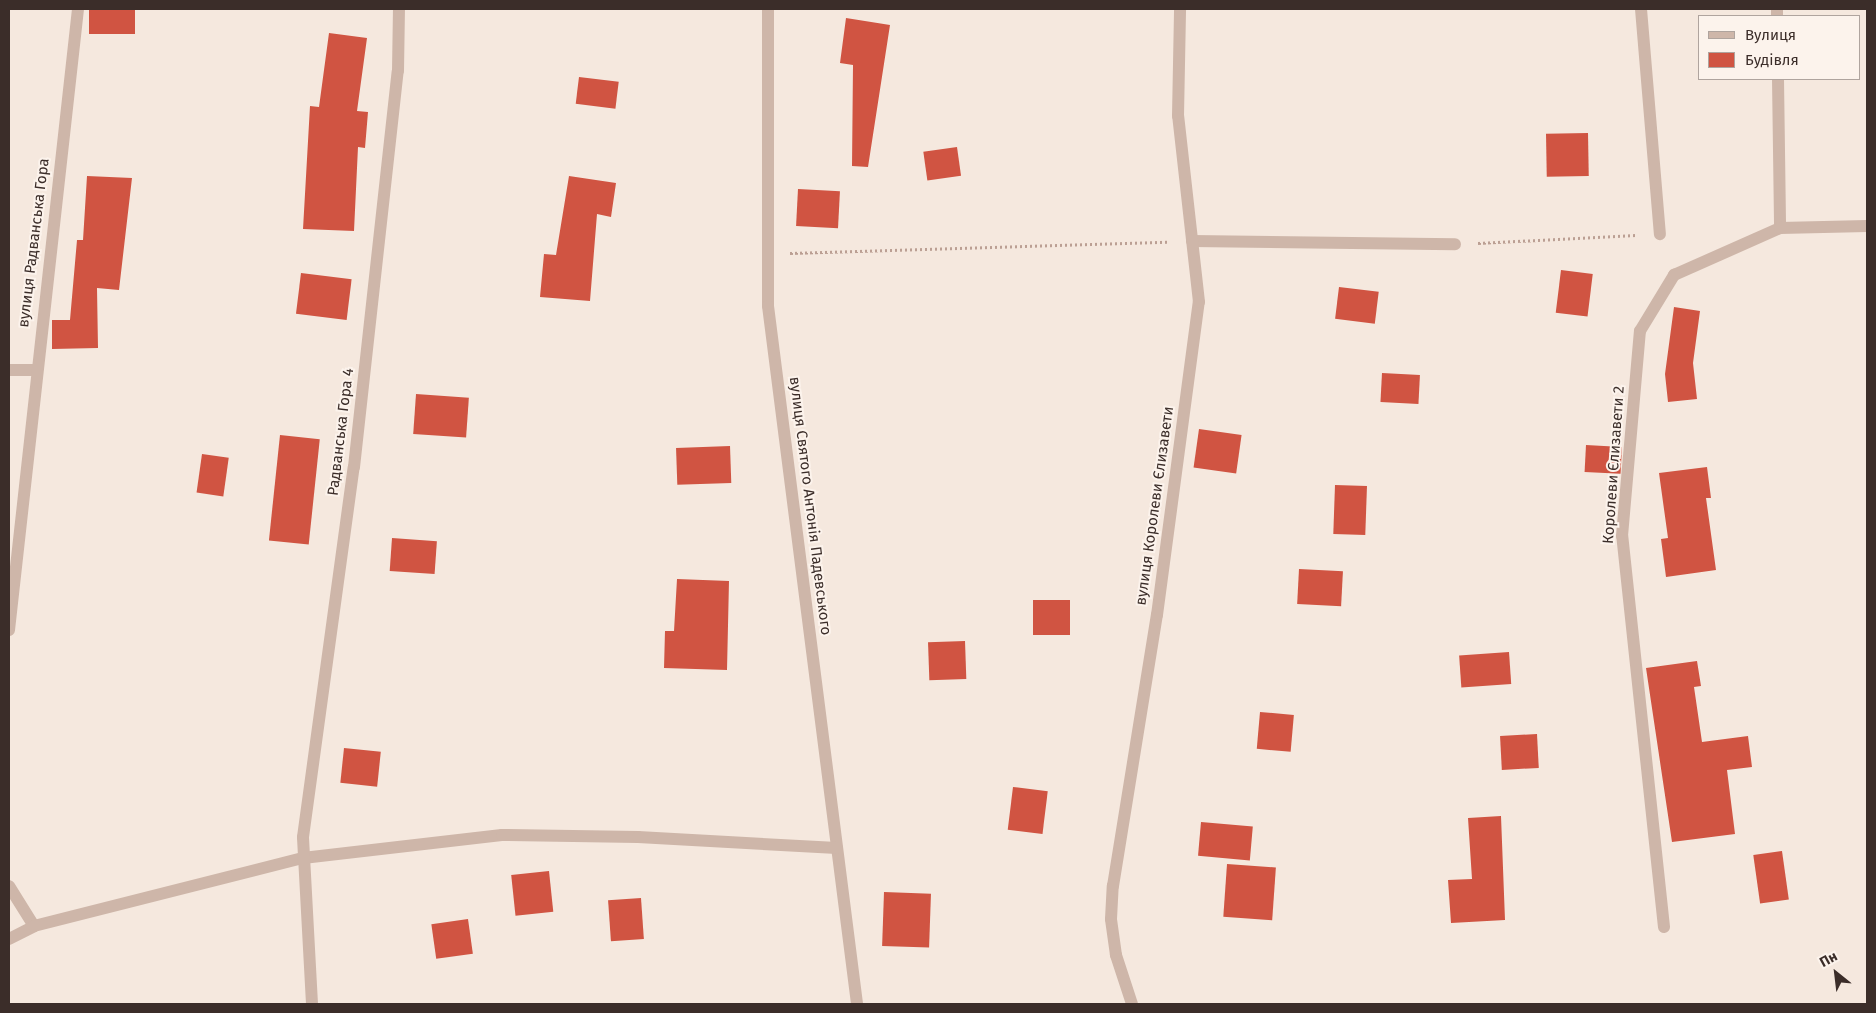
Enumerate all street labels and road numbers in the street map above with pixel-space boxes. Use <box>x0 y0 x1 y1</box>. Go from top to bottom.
street label: вулиця Радванська Гора <box>15 157 53 329</box>
street label: Радванська Гора 4 <box>324 367 358 497</box>
street label: вулиця Святого Антонія Падевського <box>785 376 835 636</box>
street label: Королеви Єлизавети 2 <box>1600 386 1628 544</box>
street label: вулиця Королеви Єлизавети <box>1132 405 1178 607</box>

